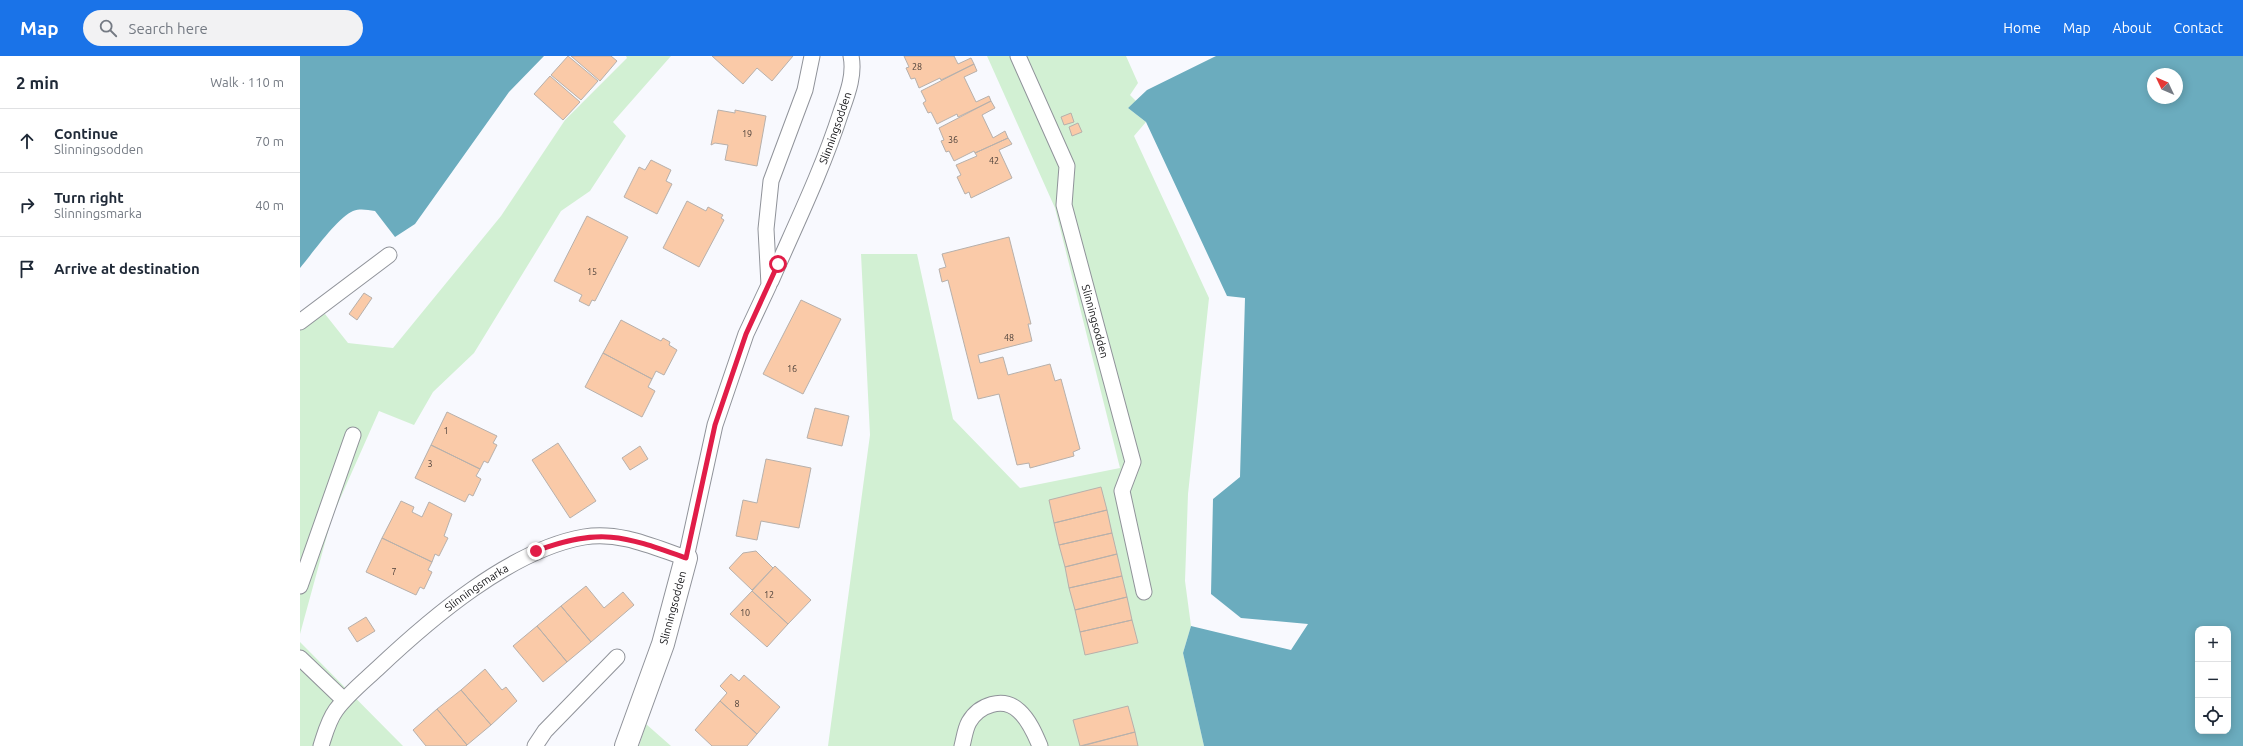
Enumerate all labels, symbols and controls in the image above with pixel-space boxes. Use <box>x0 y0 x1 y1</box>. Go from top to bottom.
search box <box>83 10 363 46</box>
text: Map <box>20 17 59 39</box>
icon: search <box>97 17 119 39</box>
text: Search here <box>129 20 208 37</box>
text: Home <box>2003 20 2041 36</box>
text: Map <box>2063 20 2091 36</box>
text: About <box>2113 20 2152 36</box>
text: Contact <box>2174 20 2223 36</box>
house number: 28 <box>912 62 922 72</box>
north arrow <box>2147 68 2183 104</box>
text: 2 min <box>16 73 59 92</box>
text: Walk · 110 m <box>210 75 284 89</box>
street label: Slinningsodden <box>817 91 853 166</box>
text: Continue <box>54 125 118 142</box>
house number: 19 <box>742 129 752 139</box>
icon: ahead <box>16 130 38 152</box>
text: 70 m <box>255 134 284 148</box>
house number: 36 <box>948 135 958 145</box>
text: Slinningsodden <box>54 142 143 156</box>
house number: 42 <box>989 156 999 166</box>
text: Turn right <box>54 189 124 206</box>
icon: right <box>16 194 38 216</box>
text: 40 m <box>255 198 284 212</box>
text: Slinningsmarka <box>54 206 142 220</box>
route start <box>769 255 787 273</box>
icon: arrive <box>16 258 38 280</box>
text: Arrive at destination <box>54 260 200 277</box>
house number: 15 <box>587 267 597 277</box>
street label: Slinningsodden <box>1080 283 1111 359</box>
house number: 48 <box>1004 333 1014 343</box>
house number: 16 <box>787 364 797 374</box>
house number: 1 <box>443 426 449 436</box>
house number: 3 <box>427 459 433 469</box>
route end <box>527 542 545 560</box>
street label: Slinningsmarka <box>442 562 510 614</box>
house number: 7 <box>391 567 397 577</box>
street label: Slinningsodden <box>657 570 688 646</box>
house number: 12 <box>764 590 774 600</box>
house number: 10 <box>740 608 750 618</box>
map controls <box>2195 626 2231 734</box>
button: + <box>2195 626 2231 662</box>
button: − <box>2195 662 2231 698</box>
button: locate <box>2195 698 2231 734</box>
house number: 8 <box>734 699 740 709</box>

